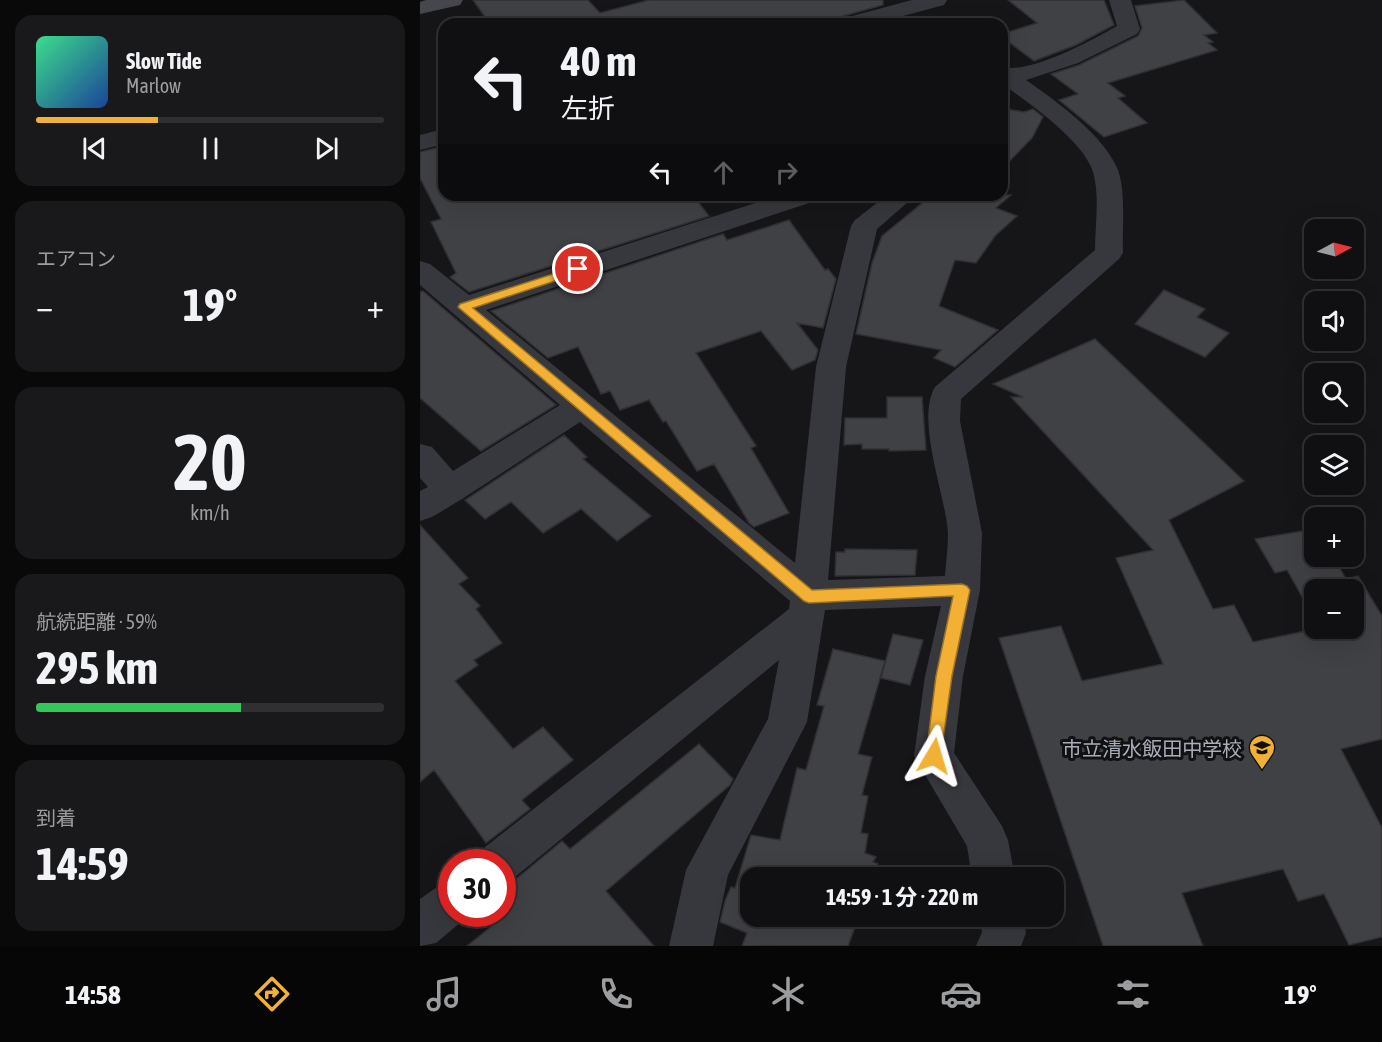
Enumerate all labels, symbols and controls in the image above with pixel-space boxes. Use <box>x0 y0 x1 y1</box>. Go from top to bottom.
text: 40 m <box>561 37 636 85</box>
icon: left <box>462 42 540 120</box>
text: Slow Tide <box>126 48 202 74</box>
text: Marlow <box>126 74 181 97</box>
text: 左折 <box>561 93 615 124</box>
icon: previous <box>78 132 111 165</box>
icon: pause <box>194 132 227 165</box>
icon: next <box>310 132 343 165</box>
icon: left <box>644 156 677 189</box>
icon: ahead <box>707 156 740 189</box>
icon: right <box>770 156 803 189</box>
north arrow <box>1304 219 1364 279</box>
map controls <box>1304 219 1364 639</box>
pin <box>552 243 603 294</box>
text: エアコン <box>36 247 116 270</box>
icon: arrive <box>561 252 594 285</box>
text: 19° <box>183 279 237 331</box>
text: − <box>36 287 53 325</box>
text: + <box>367 287 384 325</box>
button: sound <box>1304 291 1364 351</box>
button: search <box>1304 363 1364 423</box>
text: 20 <box>173 417 247 507</box>
button: layers <box>1304 435 1364 495</box>
text: km/h <box>190 501 230 524</box>
button: + <box>1304 507 1364 567</box>
button: − <box>1304 579 1364 639</box>
text: 航続距離 · 59% <box>36 610 157 633</box>
text: 295 km <box>36 642 158 694</box>
position arrow <box>902 724 966 788</box>
school or university icon: 市立清水飯田中学校 <box>1247 733 1277 771</box>
place label: 市立清水飯田中学校 <box>1062 737 1242 760</box>
text: 到着 <box>36 806 76 829</box>
text: 14:59 <box>36 838 129 890</box>
speed limit sign: 30 <box>438 849 516 927</box>
text: 14:59 · 1 分 · 220 m <box>826 884 978 910</box>
icon: directions <box>251 973 293 1015</box>
icon: music <box>423 973 465 1015</box>
icon: phone <box>595 973 637 1015</box>
icon: climate <box>767 973 809 1015</box>
icon: car <box>940 973 982 1015</box>
icon: filters <box>1112 973 1154 1015</box>
text: 14:58 <box>65 979 121 1010</box>
text: 19° <box>1284 979 1317 1010</box>

